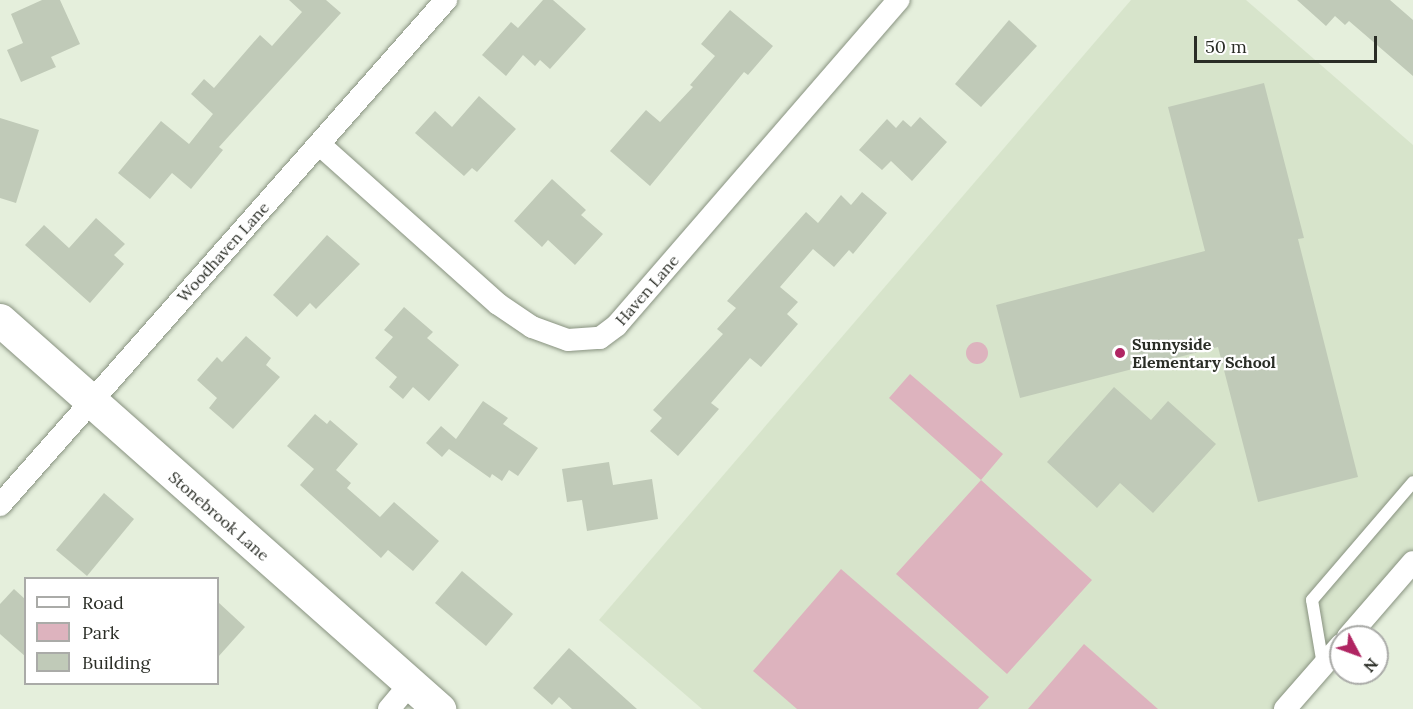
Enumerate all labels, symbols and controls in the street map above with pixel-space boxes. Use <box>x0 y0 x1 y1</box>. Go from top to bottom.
scale bar <box>1197 24 1380 62</box>
text: 50 m <box>1205 35 1247 58</box>
street label: Woodhaven Lane <box>173 198 273 306</box>
street label: Haven Lane <box>611 251 683 329</box>
place label: Sunnyside Elementary School <box>1132 334 1276 372</box>
marker: Sunnyside Elementary School <box>1113 346 1127 360</box>
street label: Stonebrook Lane <box>165 467 273 565</box>
legend <box>24 577 219 685</box>
text: Road <box>82 591 124 614</box>
text: Park <box>82 621 119 644</box>
north arrow <box>1329 625 1389 685</box>
text: Building <box>82 651 150 674</box>
text: N <box>1359 654 1383 677</box>

